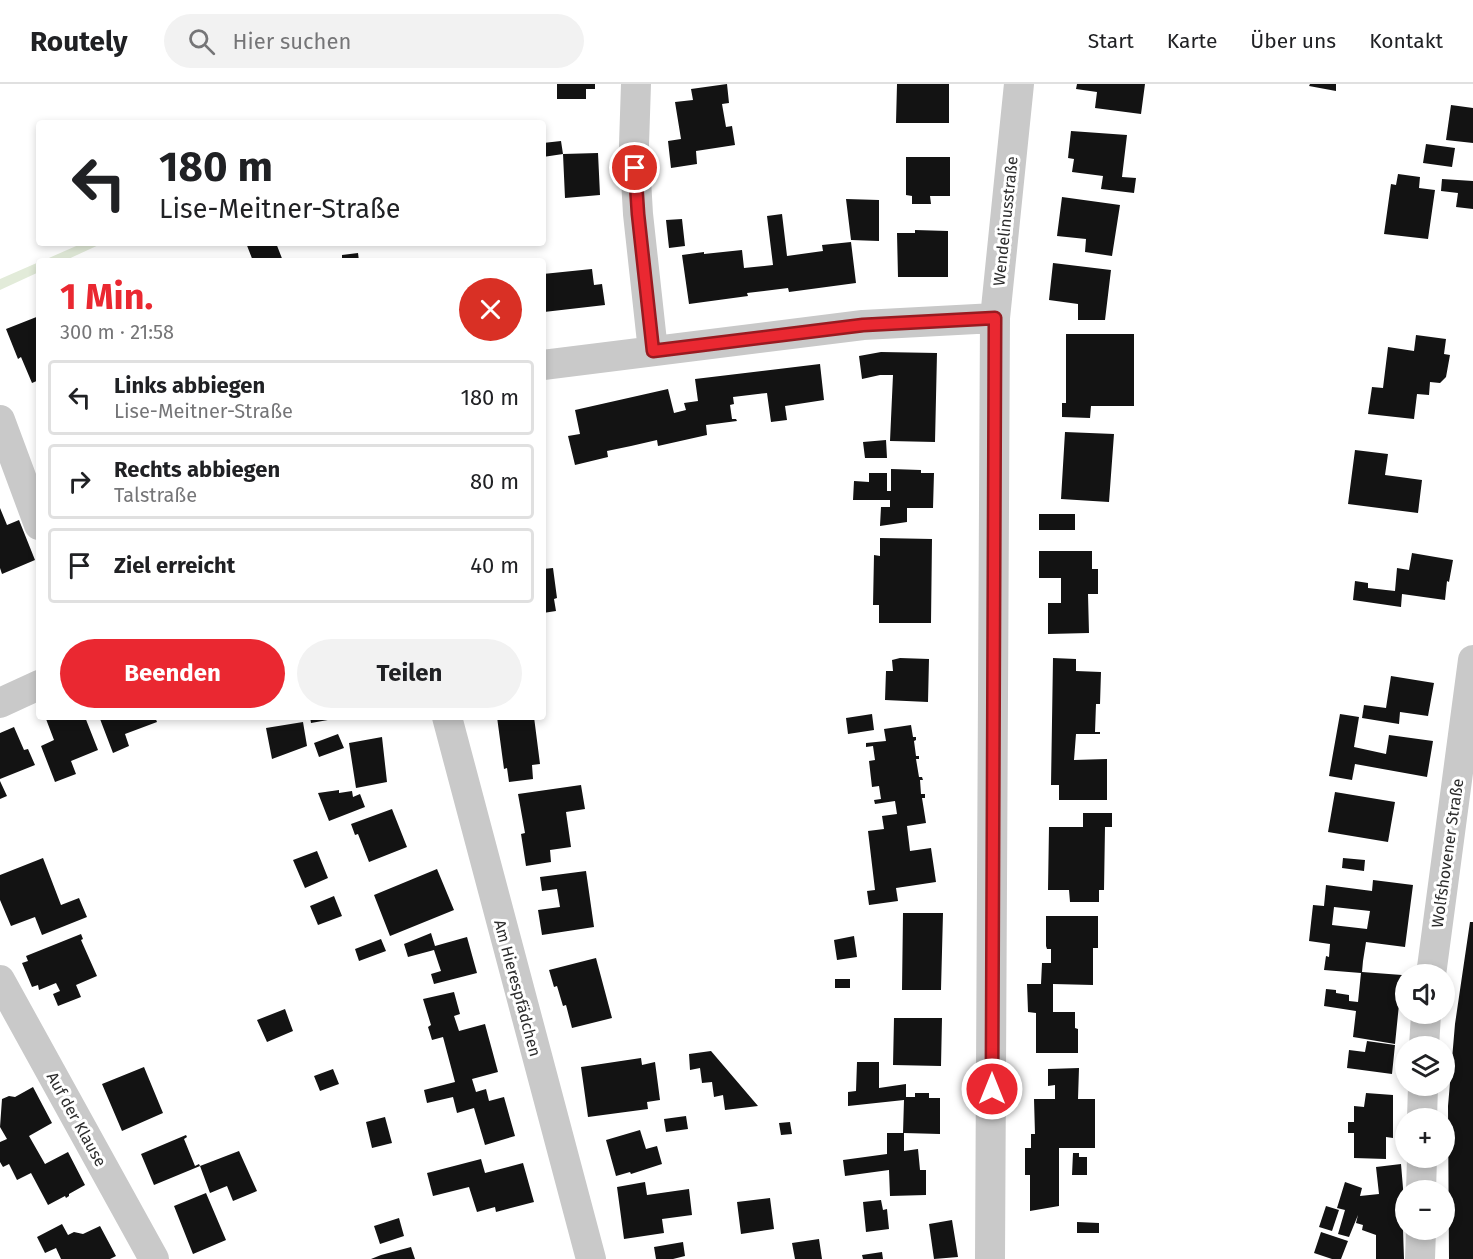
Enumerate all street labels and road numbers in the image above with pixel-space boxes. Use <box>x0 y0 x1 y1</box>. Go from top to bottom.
street label: Wendelinusstraße <box>989 155 1022 287</box>
street label: Wolfshovener Straße <box>1428 777 1467 929</box>
street label: Am Hierespfädchen <box>490 918 545 1059</box>
street label: Auf der Klause <box>43 1069 110 1170</box>

